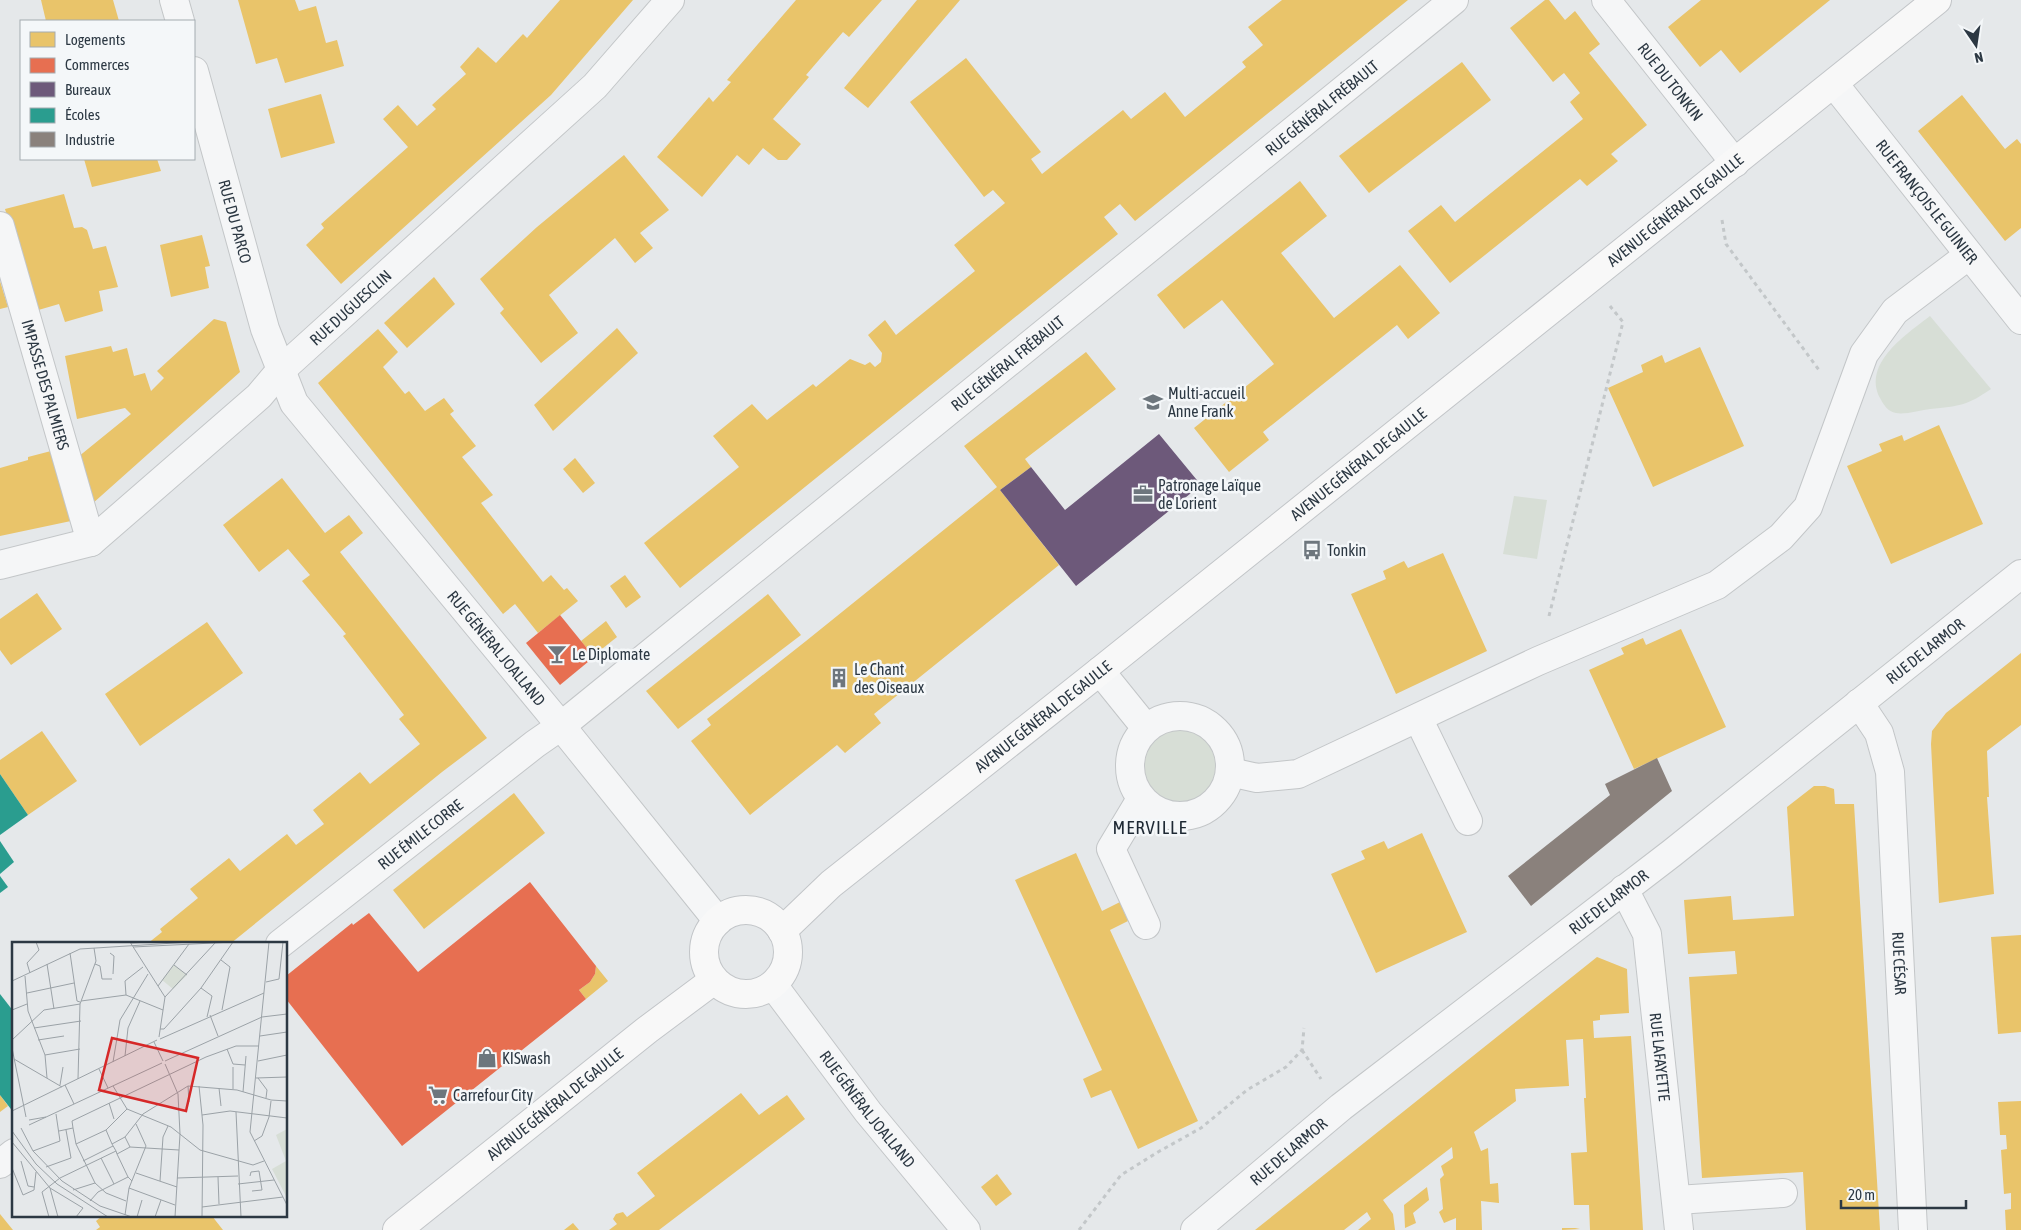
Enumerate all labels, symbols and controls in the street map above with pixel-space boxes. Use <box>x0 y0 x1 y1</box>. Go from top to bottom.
legend <box>20 20 195 160</box>
north arrow <box>1951 20 2001 70</box>
text: Logements <box>65 31 125 48</box>
street label: RUE DU TONKIN <box>1634 39 1707 124</box>
text: N <box>1973 49 1985 66</box>
text: Commerces <box>65 56 129 73</box>
street label: RUE GÉNÉRAL FRÉBAULT <box>1262 56 1382 159</box>
text: Bureaux <box>65 81 111 98</box>
text: Écoles <box>65 106 100 123</box>
text: Industrie <box>65 131 115 148</box>
street label: RUE FRANÇOIS LE GUINIER <box>1873 136 1982 267</box>
street label: AVENUE GÉNÉRAL DE GAULLE <box>1603 150 1747 270</box>
street label: RUE DU PARCO <box>215 177 256 265</box>
street label: RUE DUGUESCLIN <box>306 266 395 349</box>
street label: RUE GÉNÉRAL FRÉBAULT <box>947 312 1068 414</box>
street label: IMPASSE DES PALMIERS <box>18 317 73 452</box>
place label: Multi-accueil Anne Frank <box>1168 384 1246 420</box>
school or university icon: Multi-accueil Anne Frank <box>1142 391 1164 413</box>
street label: AVENUE GÉNÉRAL DE GAULLE <box>1287 404 1430 524</box>
place label: Patronage Laïque de Lorient <box>1158 476 1261 512</box>
office icon: Patronage Laïque de Lorient <box>1132 483 1154 505</box>
bus stop icon: Tonkin <box>1301 539 1323 561</box>
place label: Tonkin <box>1327 541 1366 559</box>
street label: RUE GÉNÉRAL JOALLAND <box>444 587 549 709</box>
street label: RUE DE LARMOR <box>1882 614 1968 687</box>
bar icon: Le Diplomate <box>546 643 568 665</box>
place label: Le Diplomate <box>572 645 650 664</box>
street label: AVENUE GÉNÉRAL DE GAULLE <box>971 657 1115 776</box>
place label: Le Chant des Oiseaux <box>854 660 925 696</box>
building icon: Le Chant des Oiseaux <box>828 667 850 689</box>
street label: RUE ÉMILE CORRE <box>374 795 466 873</box>
district label: MERVILLE <box>1112 816 1188 838</box>
street label: RUE DE LARMOR <box>1565 866 1651 938</box>
street label: RUE CÉSAR <box>1889 931 1910 995</box>
inset map <box>12 942 288 1218</box>
street label: RUE LAFAYETTE <box>1647 1012 1674 1102</box>
street label: AVENUE GÉNÉRAL DE GAULLE <box>483 1044 626 1164</box>
shop icon: KISwash <box>476 1047 498 1069</box>
street label: RUE GÉNÉRAL JOALLAND <box>816 1047 919 1171</box>
place label: KISwash <box>502 1049 551 1067</box>
supermarket icon: Carrefour City <box>427 1084 449 1106</box>
place label: Carrefour City <box>453 1086 533 1105</box>
street label: RUE DE LARMOR <box>1246 1114 1330 1189</box>
scale bar <box>1841 1178 1966 1210</box>
text: 20 m <box>1848 1186 1875 1203</box>

